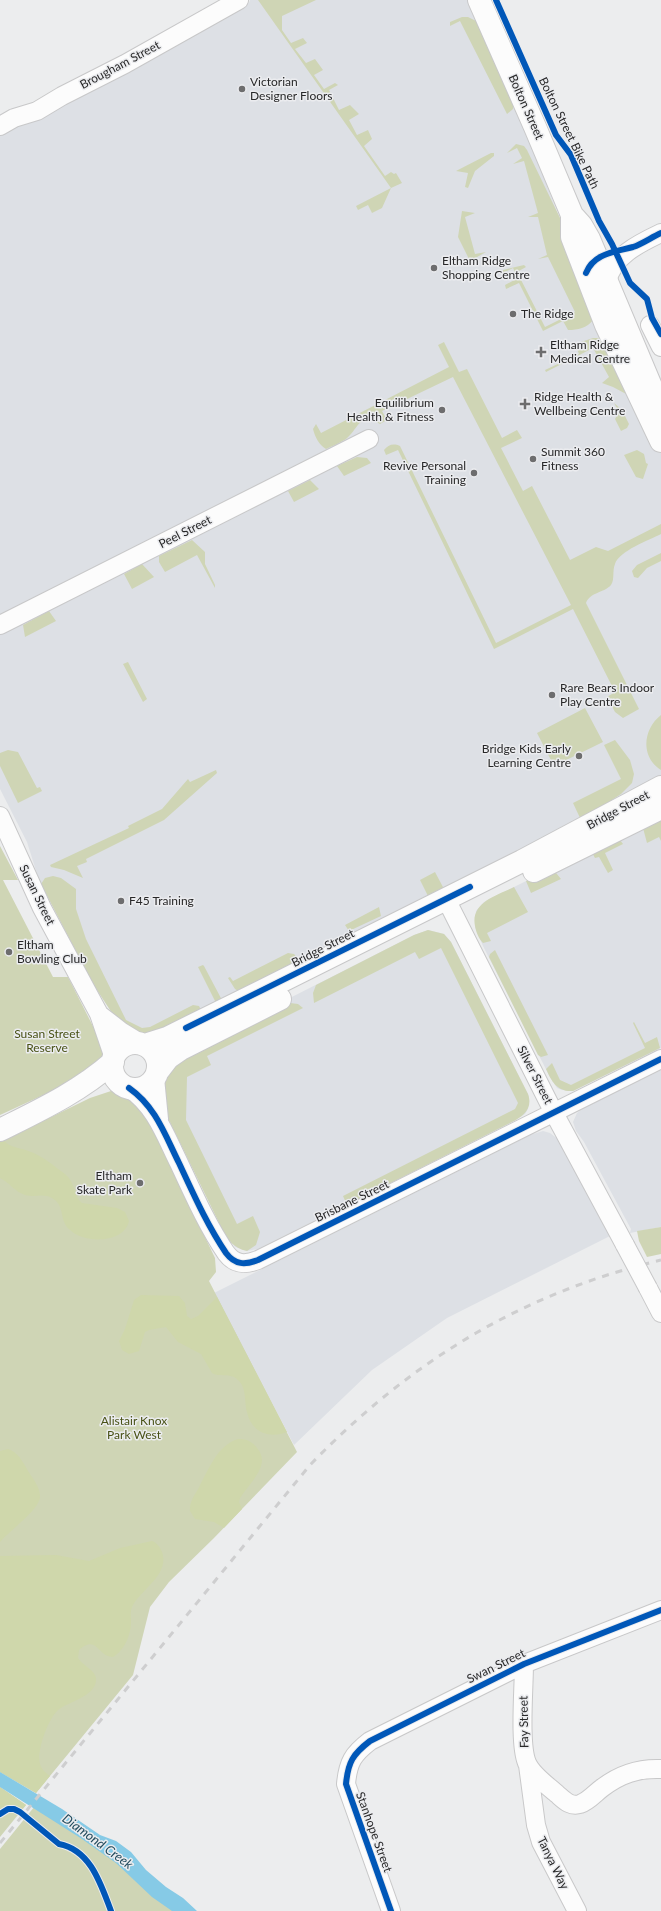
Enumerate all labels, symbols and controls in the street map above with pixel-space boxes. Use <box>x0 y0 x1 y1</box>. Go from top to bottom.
street label: Brougham Street <box>77 37 163 92</box>
street label: Bolton Street <box>505 72 548 142</box>
place label: Victorian Designer Floors <box>250 74 333 103</box>
street label: Bolton Street Bike Path <box>536 74 603 191</box>
marker: Victorian Designer Floors <box>237 84 247 94</box>
place label: Eltham Ridge Shopping Centre <box>442 253 530 282</box>
marker: Eltham Ridge Shopping Centre <box>429 263 439 273</box>
place label: The Ridge <box>521 306 574 321</box>
marker: The Ridge <box>508 309 518 319</box>
place label: Eltham Ridge Medical Centre <box>550 337 630 366</box>
marker: Eltham Ridge Medical Centre <box>535 346 547 358</box>
place label: Ridge Health & Wellbeing Centre <box>534 389 625 418</box>
place label: Equilibrium Health & Fitness <box>347 395 434 424</box>
marker: Ridge Health & Wellbeing Centre <box>519 398 531 410</box>
marker: Equilibrium Health & Fitness <box>437 405 447 415</box>
place label: Summit 360 Fitness <box>541 444 605 473</box>
marker: Summit 360 Fitness <box>528 454 538 464</box>
place label: Revive Personal Training <box>383 458 466 487</box>
marker: Revive Personal Training <box>469 468 479 478</box>
street label: Peel Street <box>156 512 214 551</box>
place label: Rare Bears Indoor Play Centre <box>560 680 655 709</box>
marker: Rare Bears Indoor Play Centre <box>547 690 557 700</box>
place label: Bridge Kids Early Learning Centre <box>482 741 572 770</box>
marker: Bridge Kids Early Learning Centre <box>574 751 584 761</box>
street label: Bridge Street <box>584 786 652 832</box>
street label: Susan Street <box>16 862 59 928</box>
place label: F45 Training <box>129 893 194 908</box>
marker: F45 Training <box>116 896 126 906</box>
street label: Bridge Street <box>289 925 357 970</box>
place label: Eltham Bowling Club <box>17 937 87 966</box>
marker: Eltham Bowling Club <box>4 947 14 957</box>
park label: Susan Street Reserve <box>14 1026 80 1055</box>
street label: Silver Street <box>514 1043 557 1107</box>
place label: Eltham Skate Park <box>76 1168 133 1197</box>
street label: Brisbane Street <box>312 1176 392 1225</box>
marker: Eltham Skate Park <box>135 1178 145 1188</box>
park label: Alistair Knox Park West <box>101 1413 167 1442</box>
street label: Swan Street <box>464 1645 528 1686</box>
street label: Fay Street <box>516 1695 531 1748</box>
street label: Stanhope Street <box>353 1790 396 1875</box>
water label: Diamond Creek <box>60 1810 137 1872</box>
street label: Tanya Way <box>534 1834 573 1892</box>

